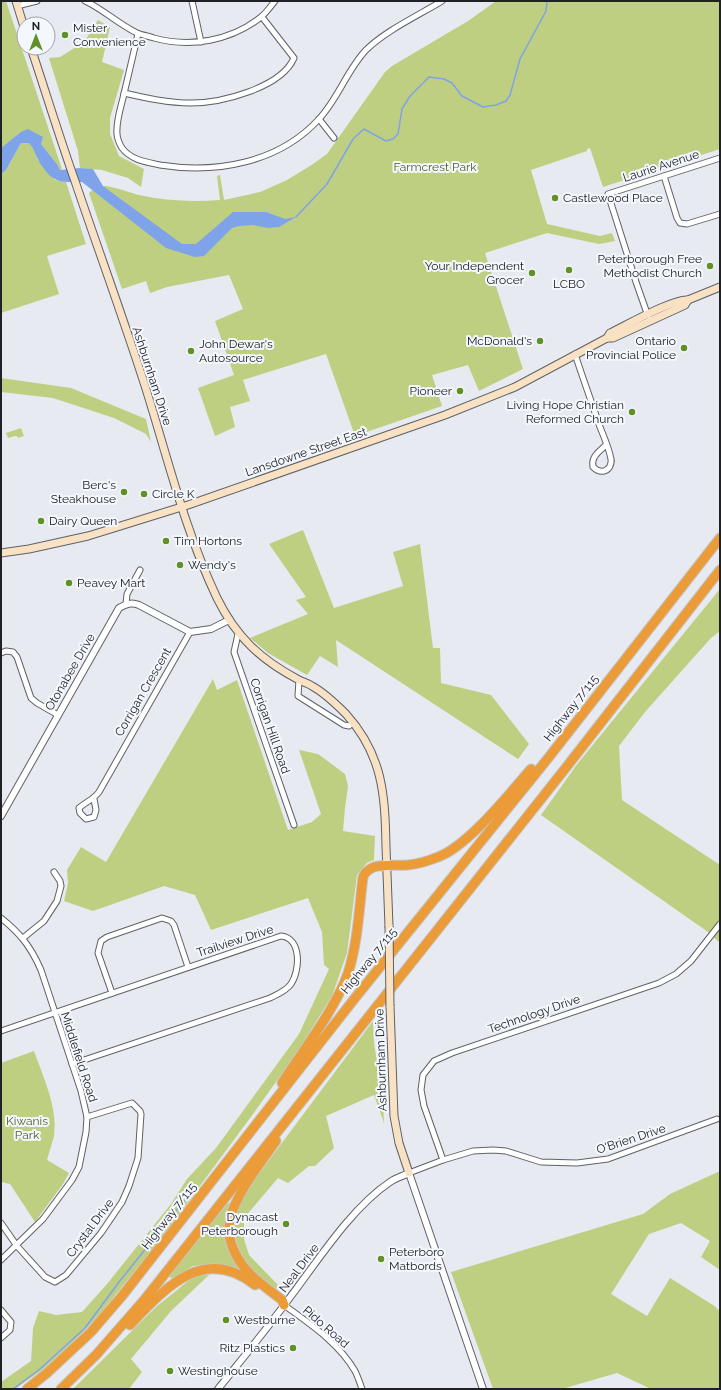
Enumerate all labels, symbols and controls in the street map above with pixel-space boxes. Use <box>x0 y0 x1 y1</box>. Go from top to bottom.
north arrow <box>16 16 56 56</box>
text: N <box>32 20 40 33</box>
place label: Mister Convenience <box>73 21 146 49</box>
marker: Mister Convenience <box>60 30 70 40</box>
street label: Laurie Avenue <box>621 147 701 185</box>
park label: Farmcrest Park <box>393 160 477 174</box>
place label: Castlewood Place <box>563 191 663 205</box>
marker: Castlewood Place <box>550 193 560 203</box>
place label: Peterborough Free Methodist Church <box>597 252 702 280</box>
place label: Your Independent Grocer <box>425 259 525 287</box>
marker: Peterborough Free Methodist Church <box>705 261 715 271</box>
marker: LCBO <box>564 265 574 275</box>
marker: Your Independent Grocer <box>527 268 537 278</box>
place label: LCBO <box>553 277 585 291</box>
street label: Ashburnham Drive <box>129 325 175 427</box>
place label: McDonald's <box>467 334 532 348</box>
place label: Ontario Provincial Police <box>586 334 676 362</box>
marker: McDonald's <box>535 336 545 346</box>
place label: John Dewar's Autosource <box>199 337 273 365</box>
marker: Ontario Provincial Police <box>679 343 689 353</box>
marker: John Dewar's Autosource <box>186 346 196 356</box>
place label: Pioneer <box>409 384 453 398</box>
marker: Pioneer <box>455 386 465 396</box>
place label: Living Hope Christian Reformed Church <box>506 398 624 426</box>
marker: Living Hope Christian Reformed Church <box>627 407 637 417</box>
street label: Lansdowne Street East <box>243 425 369 479</box>
place label: Berc's Steakhouse <box>51 478 116 506</box>
marker: Berc's Steakhouse <box>119 487 129 497</box>
place label: Circle K <box>152 487 195 501</box>
marker: Circle K <box>139 489 149 499</box>
place label: Dairy Queen <box>49 514 117 528</box>
marker: Dairy Queen <box>36 516 46 526</box>
place label: Tim Hortons <box>174 534 242 548</box>
marker: Tim Hortons <box>161 536 171 546</box>
place label: Wendy's <box>188 558 236 572</box>
marker: Wendy's <box>175 560 185 570</box>
place label: Peavey Mart <box>77 576 145 590</box>
marker: Peavey Mart <box>64 578 74 588</box>
street label: Otonabee Drive <box>42 631 98 713</box>
street label: Corrigan Crescent <box>112 645 174 739</box>
street label: Highway 7/115 <box>541 672 602 744</box>
street label: Corrigan Hill Road <box>247 676 293 776</box>
street label: Trailview Drive <box>195 922 275 960</box>
street label: Highway 7/115 <box>338 925 400 997</box>
street label: Technology Drive <box>486 992 582 1036</box>
street label: Ashburnham Drive <box>372 1008 390 1112</box>
street label: Middlefield Road <box>58 1010 100 1104</box>
park label: Kiwanis Park <box>6 1114 48 1142</box>
street label: O'Brien Drive <box>595 1121 667 1157</box>
street label: Highway 7/115 <box>139 1180 200 1252</box>
street label: Crystal Drive <box>63 1196 117 1260</box>
place label: Dynacast Peterborough <box>201 1210 278 1238</box>
marker: Dynacast Peterborough <box>281 1219 291 1229</box>
street label: Neal Drive <box>276 1241 322 1295</box>
place label: Peterboro Matbords <box>389 1245 444 1273</box>
marker: Peterboro Matbords <box>376 1254 386 1264</box>
street label: Pido Road <box>300 1303 352 1351</box>
place label: Westburne <box>234 1313 295 1327</box>
marker: Westburne <box>221 1315 231 1325</box>
place label: Ritz Plastics <box>220 1341 285 1355</box>
marker: Ritz Plastics <box>288 1343 298 1353</box>
place label: Westinghouse <box>178 1364 258 1378</box>
marker: Westinghouse <box>165 1366 175 1376</box>

